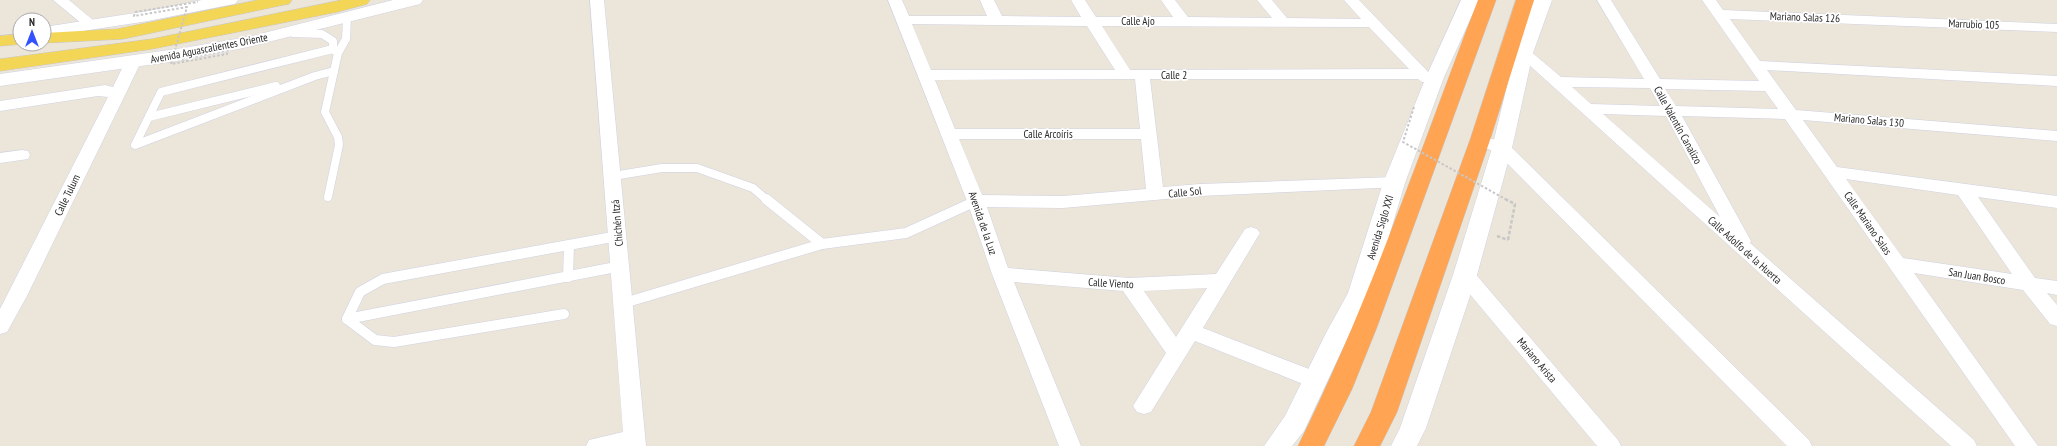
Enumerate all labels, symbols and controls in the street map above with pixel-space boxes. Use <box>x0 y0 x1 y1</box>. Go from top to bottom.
street label: Mariano Salas 126 <box>1770 9 1840 25</box>
north arrow <box>12 12 52 52</box>
street label: Calle Ajo <box>1121 14 1155 28</box>
text: N <box>29 15 35 29</box>
street label: Marrubio 105 <box>1948 16 2000 32</box>
street label: Avenida Aguascalientes Oriente <box>149 30 269 66</box>
street label: Calle 2 <box>1161 68 1187 82</box>
street label: Calle Valentín Canalizo <box>1651 84 1705 166</box>
street label: Mariano Salas 130 <box>1833 110 1905 130</box>
street label: Calle Arcoíris <box>1023 127 1073 141</box>
street label: Calle Tulum <box>51 172 83 218</box>
street label: Calle Sol <box>1168 183 1203 201</box>
street label: Avenida de la Luz <box>966 189 1000 257</box>
street label: Calle Mariano Salas <box>1841 189 1895 258</box>
street label: Avenida Siglo XXI <box>1364 193 1396 261</box>
street label: Chichén Itzá <box>608 199 626 247</box>
street label: Calle Adolfo de la Huerta <box>1705 213 1785 287</box>
street label: San Juan Bosco <box>1948 265 2007 287</box>
street label: Calle Viento <box>1088 275 1134 291</box>
street label: Mariano Arista <box>1514 335 1560 385</box>

